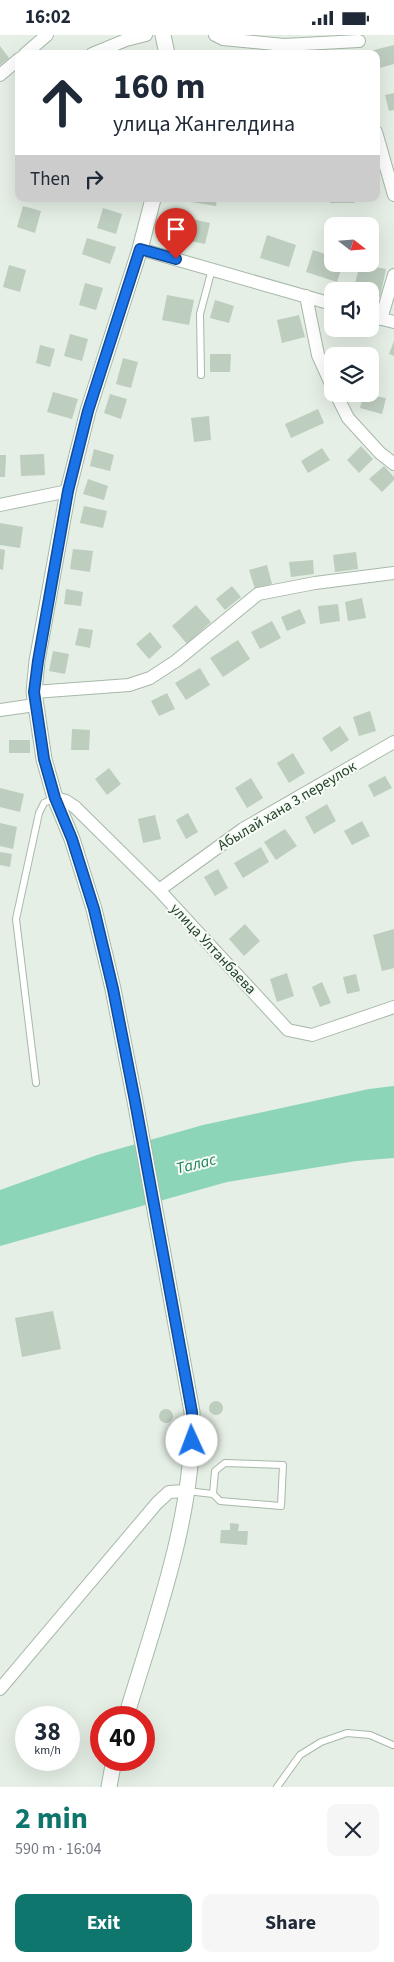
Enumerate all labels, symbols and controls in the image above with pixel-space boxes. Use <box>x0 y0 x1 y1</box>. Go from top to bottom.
text: 16:02 <box>25 4 71 31</box>
text: 160 m <box>113 62 205 112</box>
icon: ahead <box>30 70 95 135</box>
text: улица Жангелдина <box>113 108 295 140</box>
icon: right <box>80 165 108 193</box>
text: Then <box>30 166 70 193</box>
pin <box>155 208 197 259</box>
icon: arrive <box>162 215 190 243</box>
north arrow <box>324 217 379 273</box>
map controls <box>324 217 379 402</box>
button: sound <box>324 282 379 337</box>
button: layers <box>324 347 379 402</box>
street label: Абылай хана 3 переулок <box>213 756 361 856</box>
street label: улица Ултанбаева <box>165 899 261 999</box>
water label: Талас <box>174 1148 218 1180</box>
position arrow <box>165 1414 217 1466</box>
speed limit sign: 40 <box>90 1706 155 1771</box>
text: 38 <box>34 1714 61 1750</box>
text: km/h <box>34 1742 61 1759</box>
text: 2 min <box>15 1797 88 1840</box>
button: close <box>327 1804 379 1856</box>
text: 590 m · 16:04 <box>15 1838 102 1860</box>
button: Exit <box>15 1894 192 1952</box>
button: Share <box>202 1894 379 1952</box>

